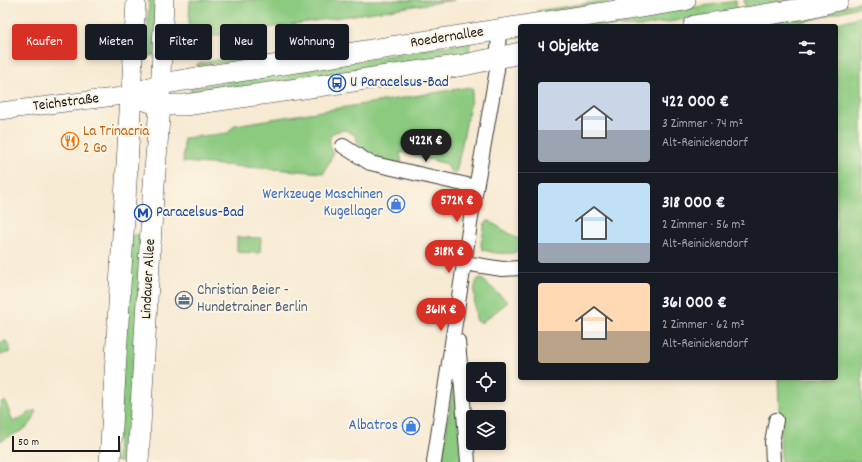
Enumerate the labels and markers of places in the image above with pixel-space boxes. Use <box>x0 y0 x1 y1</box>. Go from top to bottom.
place label: U Paracelsus-Bad <box>350 72 449 94</box>
bus stop icon: U Paracelsus-Bad <box>327 73 347 93</box>
place label: La Trinacria 2 Go <box>83 121 150 160</box>
pin: 422K € <box>393 129 459 163</box>
restaurant icon: La Trinacria 2 Go <box>60 131 80 151</box>
place label: Werkzeuge Maschinen Kugellager <box>262 184 383 223</box>
pin: 572K € <box>424 189 490 223</box>
shop icon: Werkzeuge Maschinen Kugellager <box>386 194 406 214</box>
place label: Paracelsus-Bad <box>156 202 244 224</box>
metro station icon: Paracelsus-Bad <box>133 203 153 223</box>
pin: 318K € <box>416 240 482 274</box>
place label: Christian Beier - Hundetrainer Berlin <box>197 280 308 319</box>
office icon: Christian Beier - Hundetrainer Berlin <box>174 290 194 310</box>
pin: 361K € <box>408 298 474 332</box>
place label: Albatros <box>349 415 398 437</box>
shop icon: Albatros <box>401 416 421 436</box>

